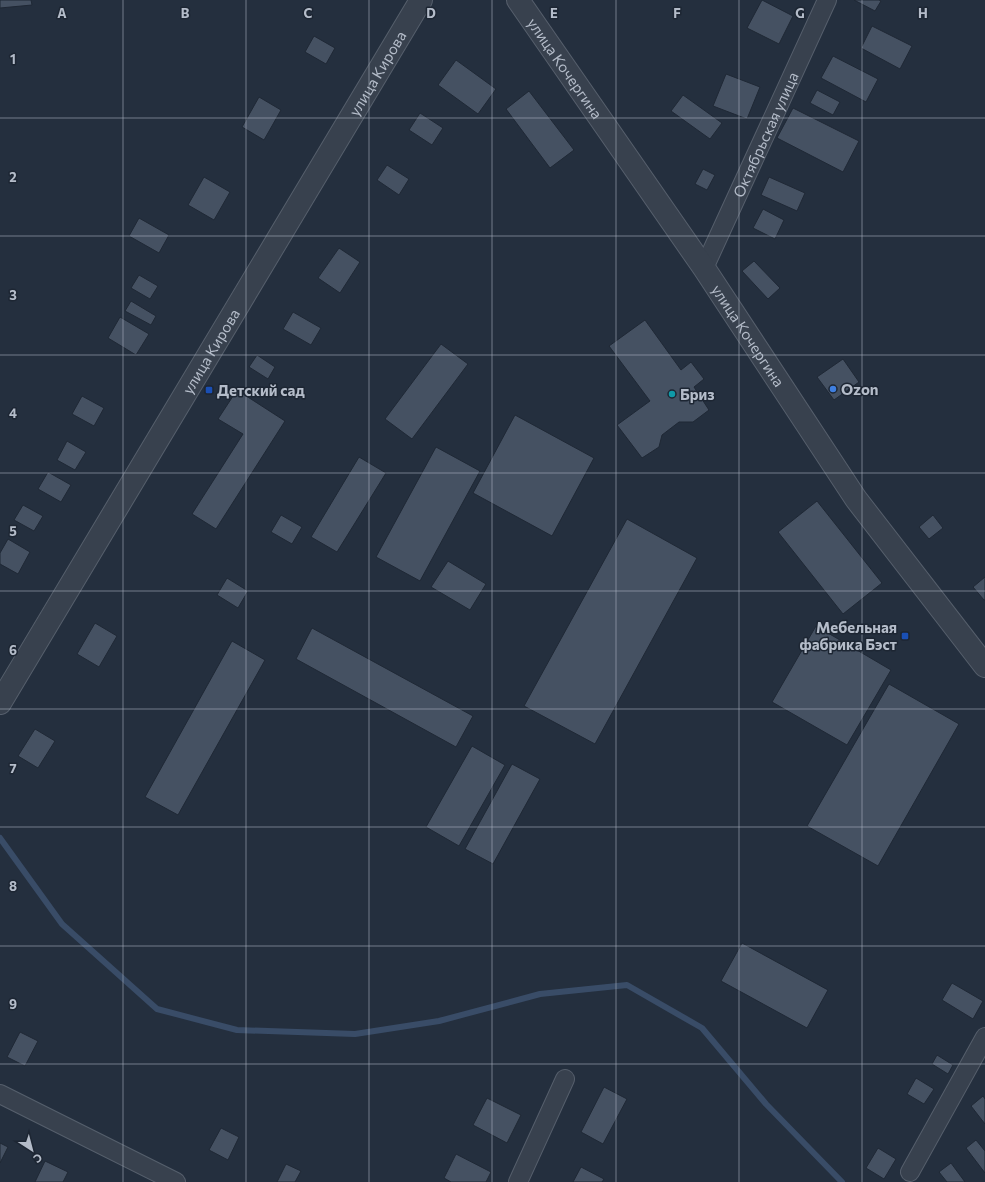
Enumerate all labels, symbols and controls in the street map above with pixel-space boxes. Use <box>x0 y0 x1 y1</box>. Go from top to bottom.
text: A <box>57 5 67 21</box>
text: B <box>181 5 190 21</box>
text: C <box>304 5 313 21</box>
text: D <box>426 5 436 21</box>
text: E <box>550 5 558 21</box>
text: F <box>673 5 681 21</box>
text: G <box>795 5 805 21</box>
text: H <box>918 5 928 21</box>
street label: улица Кочергина <box>524 14 607 122</box>
street label: улица Кирова <box>345 27 410 119</box>
text: 1 <box>10 51 16 67</box>
street label: Октябрьская улица <box>729 69 802 200</box>
text: 2 <box>9 169 17 185</box>
street label: улица Кочергина <box>708 281 789 390</box>
text: 3 <box>9 287 17 303</box>
street label: улица Кирова <box>178 305 243 397</box>
place label: Ozon <box>841 380 879 398</box>
place label: Детский сад <box>217 381 305 399</box>
marker: Ozon <box>828 384 838 394</box>
marker: Детский сад <box>204 385 214 395</box>
place label: Бриз <box>680 385 715 403</box>
marker: Бриз <box>667 389 677 399</box>
text: 4 <box>9 405 17 421</box>
text: 5 <box>9 523 17 539</box>
place label: Мебельная фабрика Бэст <box>799 618 897 653</box>
marker: Мебельная фабрика Бэст <box>900 631 910 641</box>
text: 6 <box>9 642 17 658</box>
text: 7 <box>9 760 17 776</box>
text: 8 <box>9 878 17 894</box>
text: 9 <box>9 996 17 1012</box>
north arrow <box>12 1130 52 1170</box>
text: С <box>31 1151 45 1166</box>

